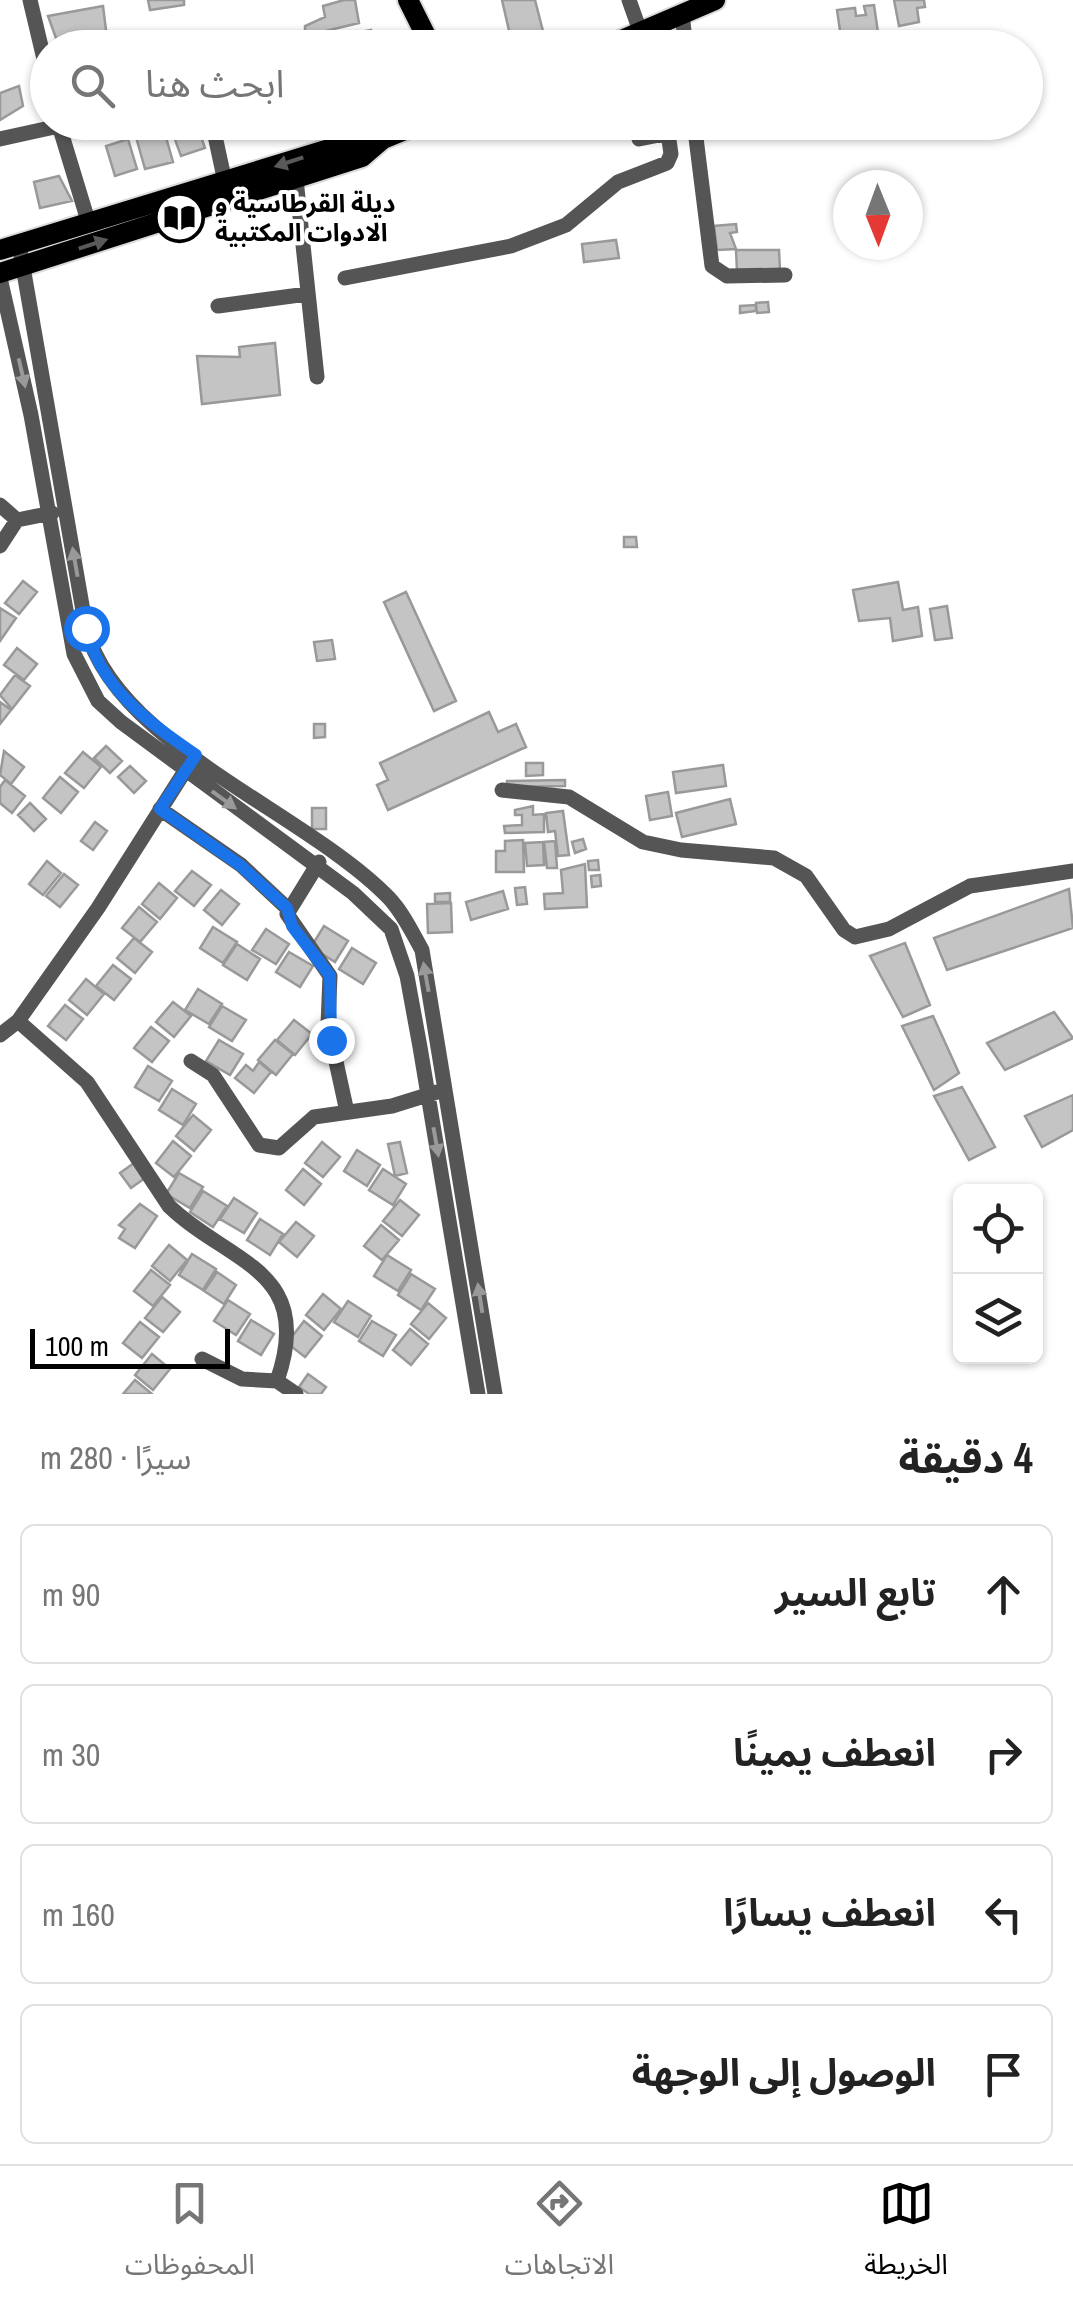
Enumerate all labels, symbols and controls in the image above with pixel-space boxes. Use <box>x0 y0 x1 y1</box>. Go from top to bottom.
search box <box>30 30 1043 140</box>
icon: search <box>65 58 120 113</box>
text: ابحث هنا <box>145 58 285 109</box>
one-way arrow <box>273 155 303 170</box>
north arrow <box>833 170 923 260</box>
place label: ديلة القرطاسية و الادوات المكتبية <box>215 186 395 249</box>
library icon: ديلة القرطاسية و الادوات المكتبية <box>154 191 206 243</box>
one-way arrow <box>78 236 109 251</box>
one-way arrow <box>14 358 30 389</box>
one-way arrow <box>66 546 82 577</box>
route start <box>64 606 110 652</box>
one-way arrow <box>211 790 237 810</box>
one-way arrow <box>418 961 433 992</box>
route end <box>309 1018 355 1064</box>
one-way arrow <box>429 1127 444 1159</box>
map controls <box>953 1184 1043 1364</box>
button: locate <box>953 1184 1043 1274</box>
button: layers <box>953 1274 1043 1364</box>
one-way arrow <box>472 1281 487 1313</box>
scale bar <box>30 1324 230 1368</box>
text: 100 m <box>45 1327 109 1365</box>
text: 4 دقيقة <box>899 1430 1033 1486</box>
text: سيرًا · 280 m <box>40 1436 191 1479</box>
text: تابع السير <box>775 1567 936 1618</box>
icon: ahead <box>976 1567 1031 1622</box>
text: 90 m <box>42 1573 100 1616</box>
text: انعطف يمينًا <box>733 1727 936 1778</box>
icon: right <box>976 1727 1031 1782</box>
text: 30 m <box>42 1733 100 1776</box>
text: انعطف يسارًا <box>723 1887 936 1938</box>
icon: left <box>976 1887 1031 1942</box>
text: 160 m <box>42 1893 115 1936</box>
text: الوصول إلى الوجهة <box>632 2047 936 2098</box>
icon: arrive <box>976 2047 1031 2102</box>
tab: المحفوظات <box>125 2176 255 2295</box>
tab: الاتجاهات <box>505 2176 614 2295</box>
tab: الخريطة <box>864 2176 948 2295</box>

